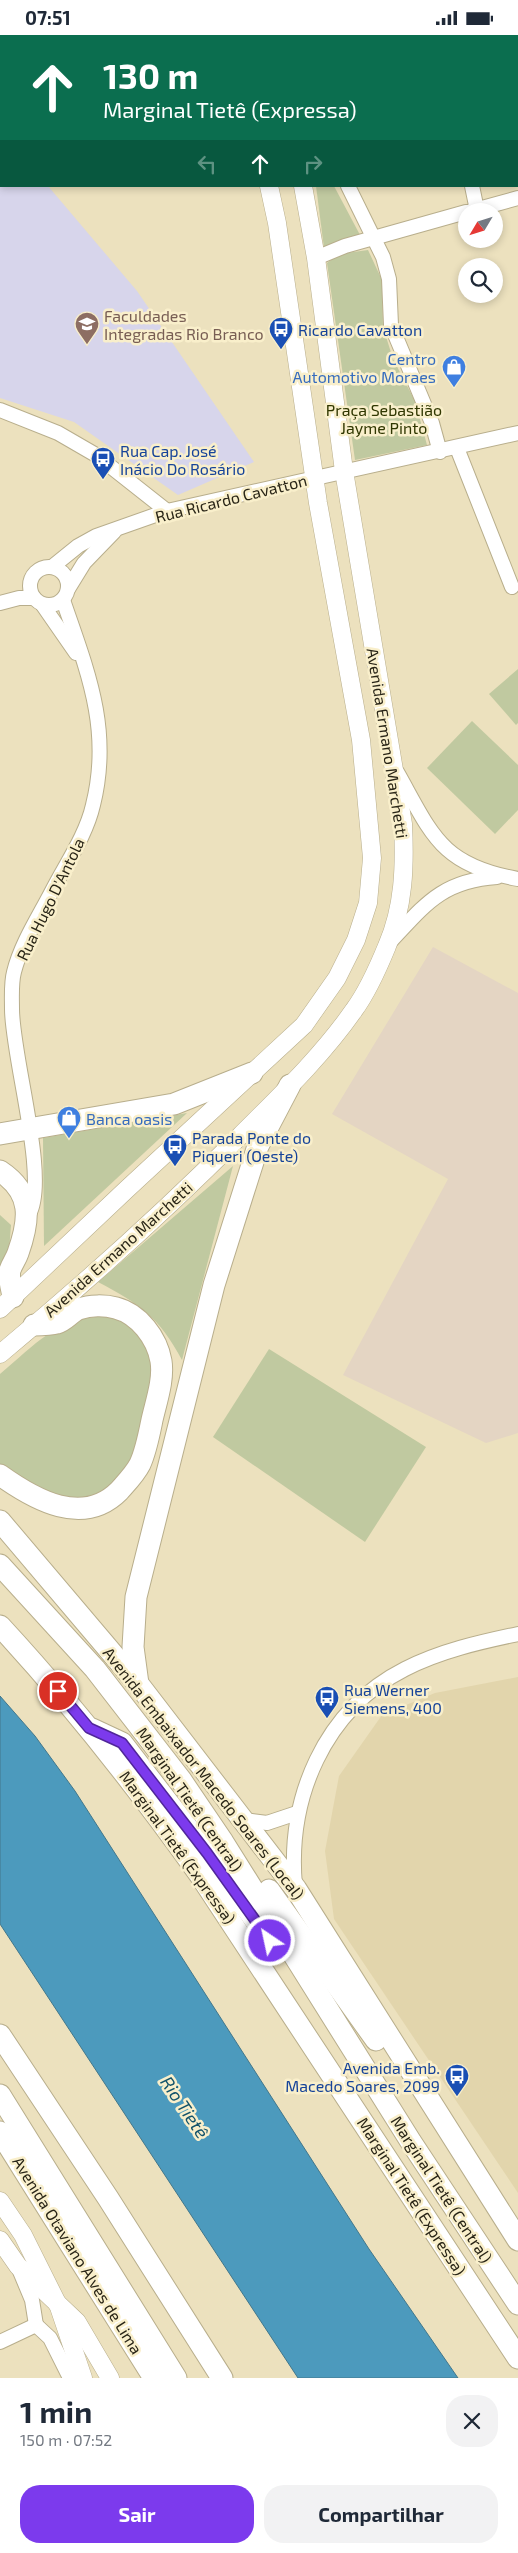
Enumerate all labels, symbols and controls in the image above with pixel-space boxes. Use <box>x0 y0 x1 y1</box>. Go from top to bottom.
text: 07:51 <box>25 6 71 29</box>
text: 130 m <box>103 54 198 96</box>
icon: ahead <box>20 55 85 120</box>
text: Marginal Tietê (Expressa) <box>103 96 357 122</box>
icon: left <box>193 150 221 178</box>
icon: ahead <box>246 150 274 178</box>
icon: right <box>299 150 327 178</box>
north arrow <box>458 203 502 247</box>
map controls <box>458 203 503 303</box>
button: search <box>458 258 503 303</box>
place label: Faculdades Integradas Rio Branco <box>104 306 264 343</box>
school or university icon: Faculdades Integradas Rio Branco <box>74 311 100 345</box>
bus stop icon: Ricardo Cavatton <box>268 316 294 350</box>
place label: Ricardo Cavatton <box>298 320 422 339</box>
place label: Centro Automotivo Moraes <box>293 349 436 386</box>
shop icon: Centro Automotivo Moraes <box>441 354 467 388</box>
park label: Praça Sebastião Jayme Pinto <box>326 400 442 437</box>
place label: Rua Cap. José Inácio Do Rosário <box>120 441 245 478</box>
bus stop icon: Rua Cap. José Inácio Do Rosário <box>90 446 116 480</box>
street label: Rua Ricardo Cavatton <box>153 470 309 526</box>
street label: Avenida Ermano Marchetti <box>364 646 412 840</box>
street label: Rua Hugo D'Antola <box>12 835 88 963</box>
shop icon: Banca oasis <box>56 1105 82 1139</box>
place label: Banca oasis <box>86 1109 172 1128</box>
place label: Parada Ponte do Piqueri (Oeste) <box>192 1128 311 1165</box>
bus stop icon: Parada Ponte do Piqueri (Oeste) <box>162 1133 188 1167</box>
street label: Avenida Ermano Marchetti <box>40 1178 196 1320</box>
street label: Avenida Embaixador Macedo Soares (Local) <box>100 1643 308 1903</box>
pin <box>37 1670 79 1712</box>
icon: arrive <box>44 1677 72 1705</box>
place label: Rua Werner Siemens, 400 <box>344 1680 442 1717</box>
bus stop icon: Rua Werner Siemens, 400 <box>314 1685 340 1719</box>
street label: Marginal Tietê (Central) <box>133 1723 247 1875</box>
street label: Marginal Tietê (Expressa) <box>116 1767 240 1927</box>
position arrow <box>243 1914 295 1966</box>
place label: Avenida Emb. Macedo Soares, 2099 <box>285 2058 440 2095</box>
bus stop icon: Avenida Emb. Macedo Soares, 2099 <box>444 2063 470 2097</box>
water label: Rio Tietê <box>156 2072 214 2142</box>
street label: Marginal Tietê (Central) <box>387 2112 497 2266</box>
street label: Marginal Tietê (Expressa) <box>354 2113 470 2279</box>
street label: Avenida Otaviano Alves de Lima <box>9 2153 147 2357</box>
text: 1 min <box>20 2393 92 2429</box>
button: close <box>446 2395 498 2447</box>
text: 150 m · 07:52 <box>20 2430 112 2449</box>
button: Sair <box>20 2485 254 2543</box>
button: Compartilhar <box>264 2485 498 2543</box>

